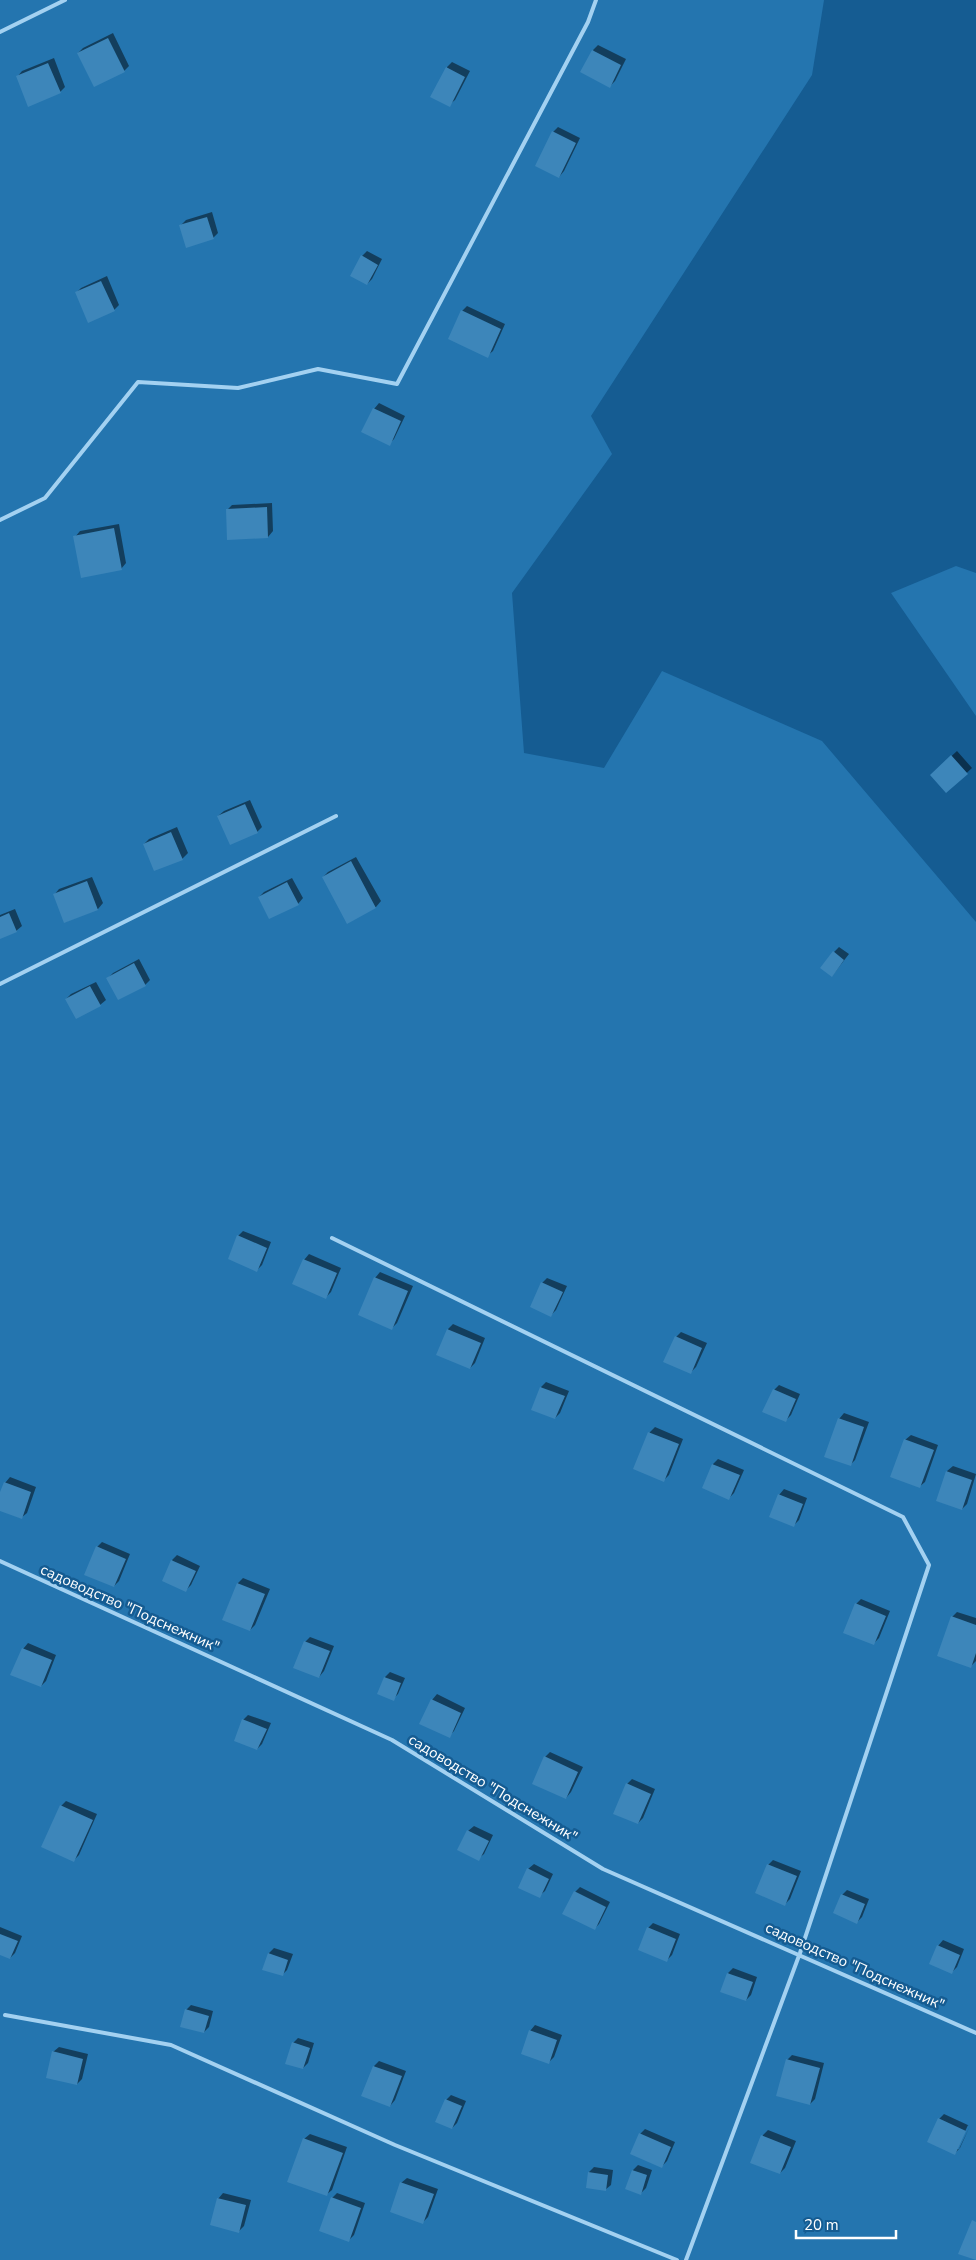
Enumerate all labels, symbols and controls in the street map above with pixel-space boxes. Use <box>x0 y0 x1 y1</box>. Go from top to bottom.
street label: садоводство "Подснежник" <box>37 1559 223 1657</box>
street label: садоводство "Подснежник" <box>405 1729 581 1847</box>
street label: садоводство "Подснежник" <box>762 1917 948 2015</box>
scale bar <box>796 2208 896 2240</box>
text: 20 m <box>804 2215 839 2235</box>

